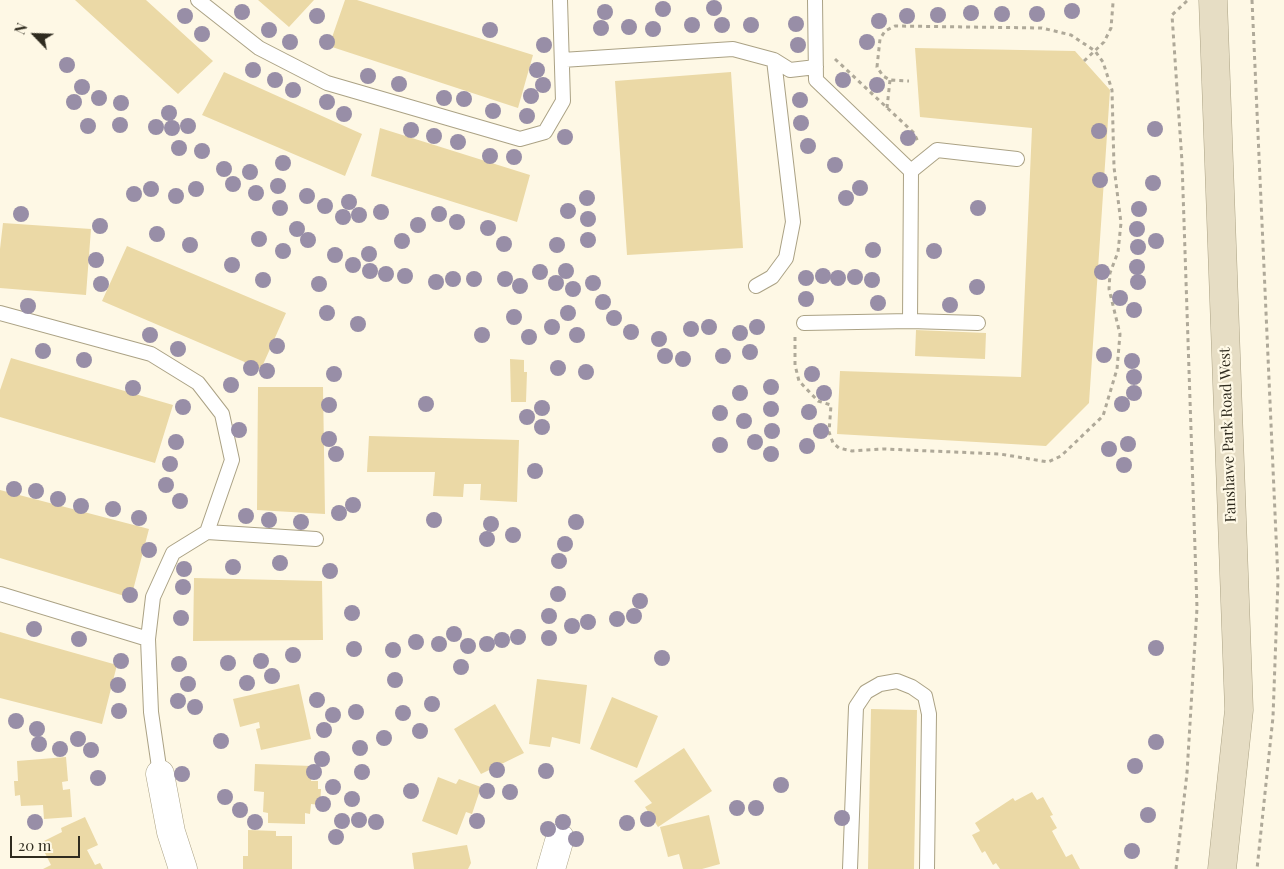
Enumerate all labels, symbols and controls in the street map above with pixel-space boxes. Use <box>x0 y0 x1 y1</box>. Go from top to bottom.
north arrow <box>10 10 60 60</box>
text: N <box>10 20 32 37</box>
street label: Fanshawe Park Road West <box>1216 347 1240 523</box>
scale bar <box>12 826 82 858</box>
text: 20 m <box>18 835 51 855</box>

